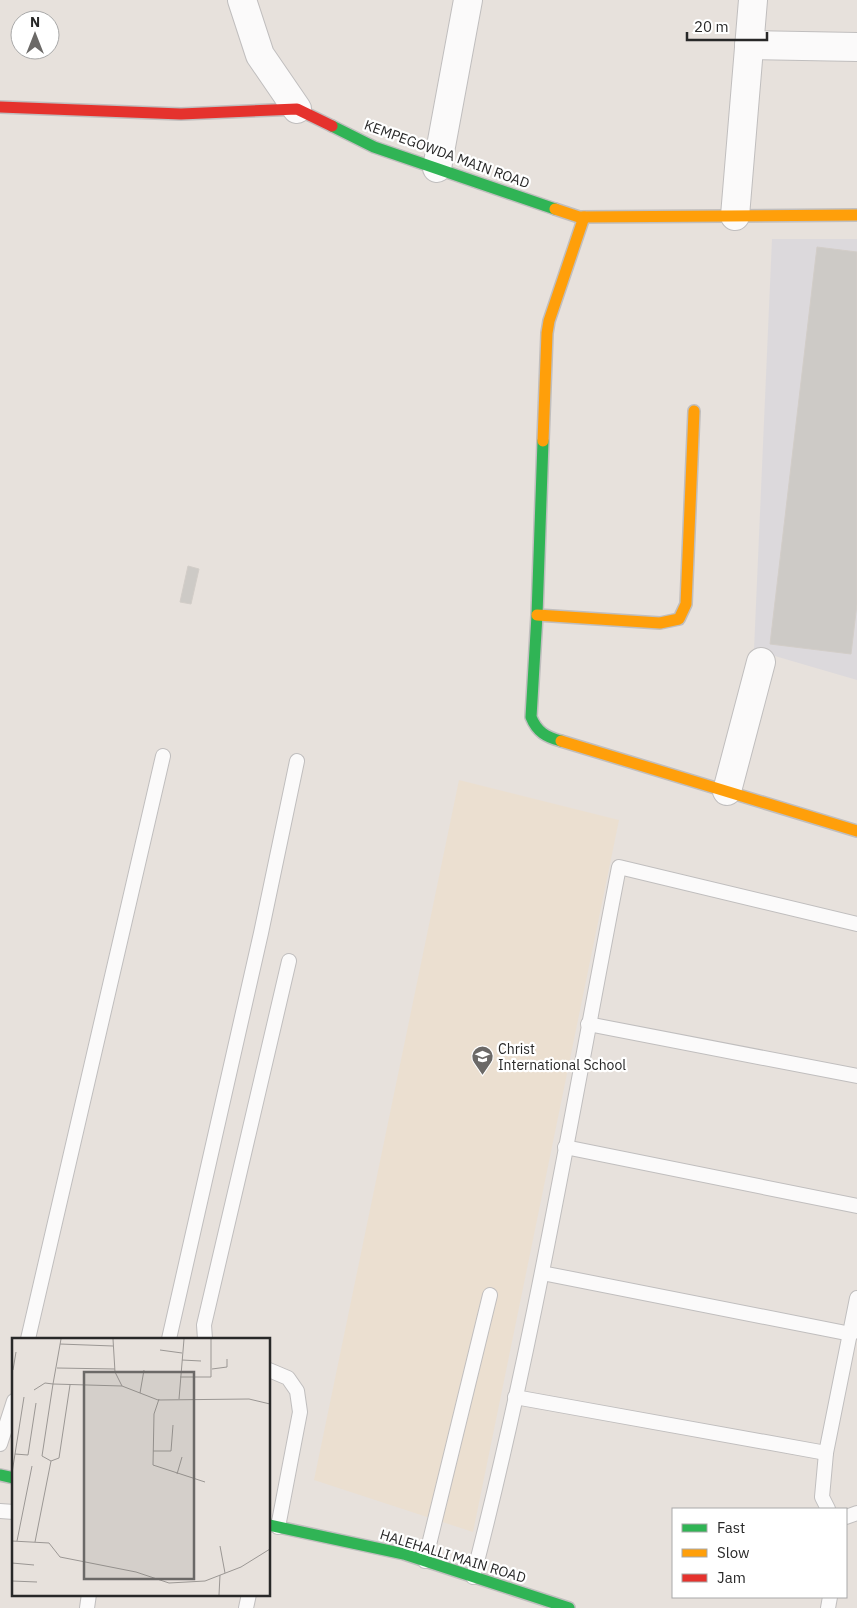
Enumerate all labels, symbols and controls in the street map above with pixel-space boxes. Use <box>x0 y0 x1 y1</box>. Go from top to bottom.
north arrow <box>10 10 60 60</box>
scale bar <box>687 10 767 42</box>
text: N <box>30 13 40 31</box>
text: 20 m <box>694 17 729 36</box>
street label: KEMPEGOWDA MAIN ROAD <box>362 116 532 192</box>
place label: Christ International School <box>498 1040 626 1074</box>
school or university icon: Christ International School <box>470 1045 494 1076</box>
inset map <box>12 1338 270 1596</box>
legend <box>672 1508 847 1598</box>
text: Fast <box>717 1518 745 1537</box>
street label: HALEHALLI MAIN ROAD <box>378 1525 528 1587</box>
text: Slow <box>717 1543 750 1562</box>
text: Jam <box>717 1568 746 1587</box>

